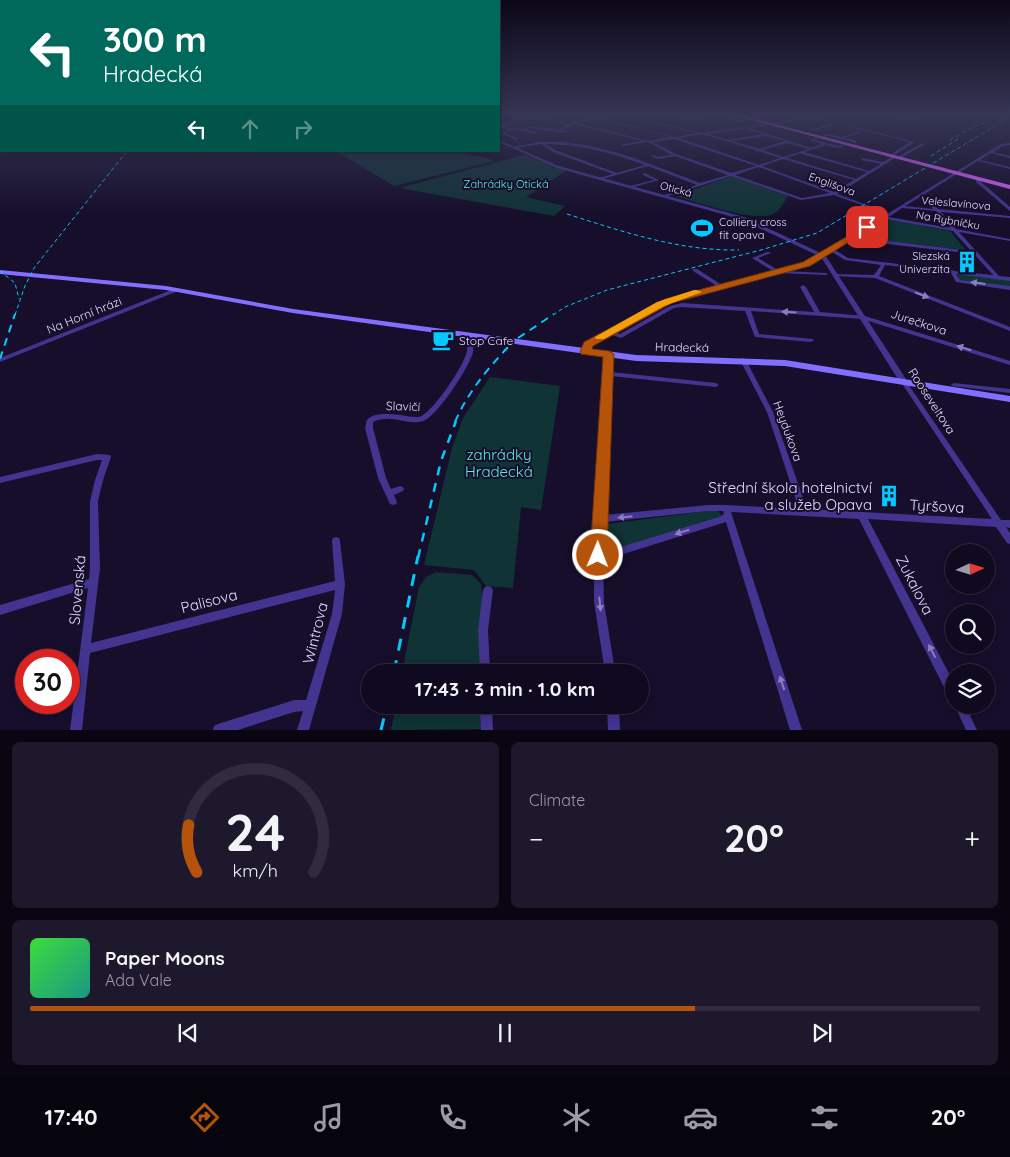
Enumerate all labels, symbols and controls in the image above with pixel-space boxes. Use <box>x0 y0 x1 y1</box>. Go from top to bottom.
text: 300 m <box>103 17 207 61</box>
icon: left <box>20 20 85 85</box>
text: Hradecká <box>103 60 203 88</box>
icon: left <box>183 115 211 143</box>
icon: ahead <box>236 115 264 143</box>
icon: right <box>289 115 317 143</box>
street label: Englišova <box>807 169 857 199</box>
park label: Zahrádky Otická <box>463 177 549 191</box>
street label: Otická <box>658 178 694 200</box>
street label: Veleslavínova <box>921 193 991 213</box>
pin <box>846 206 888 248</box>
street label: Na Rybníčku <box>915 208 981 232</box>
icon: arrive <box>853 213 881 241</box>
sports icon: Colliery cross fit opava <box>689 215 715 241</box>
place label: Colliery cross fit opava <box>719 215 787 242</box>
place label: Slezská Univerzita <box>899 249 950 276</box>
building icon: Slezská Univerzita <box>954 249 980 275</box>
one-way arrow <box>970 279 986 287</box>
one-way arrow <box>915 291 929 299</box>
street label: Na Horní hrázi <box>44 293 124 337</box>
street label: Jurečkova <box>889 306 949 338</box>
one-way arrow <box>780 307 796 315</box>
cafe icon: Stop Cafe <box>430 327 456 353</box>
place label: Stop Cafe <box>459 333 514 348</box>
street label: Hradecká <box>655 339 709 355</box>
one-way arrow <box>956 344 971 352</box>
street label: Rooseveltova <box>905 365 959 437</box>
street label: Slavičí <box>386 398 421 414</box>
street label: Heydukova <box>770 399 806 463</box>
park label: zahrádky Hradecká <box>465 445 533 481</box>
place label: Střední škola hotelnictví a služeb Opava <box>708 478 873 514</box>
building icon: Střední škola hotelnictví a služeb Opava <box>876 483 902 509</box>
street label: Tyršova <box>909 495 965 517</box>
one-way arrow <box>617 513 633 521</box>
position arrow <box>571 528 623 580</box>
one-way arrow <box>675 529 690 537</box>
north arrow <box>945 544 995 594</box>
map controls <box>945 544 995 714</box>
street label: Zukalova <box>892 552 938 618</box>
street label: Slovenská <box>64 554 90 626</box>
street label: Palisova <box>179 585 239 617</box>
one-way arrow <box>596 596 604 612</box>
street label: Wintrova <box>298 600 332 666</box>
button: search <box>945 604 995 654</box>
one-way arrow <box>928 644 936 659</box>
speed limit sign: 30 <box>15 649 80 714</box>
button: layers <box>945 664 995 714</box>
one-way arrow <box>777 675 785 690</box>
text: 17:43 · 3 min · 1.0 km <box>415 677 595 701</box>
text: Climate <box>529 790 585 810</box>
text: 24 <box>225 799 286 864</box>
text: 20° <box>724 814 784 862</box>
text: − <box>529 821 544 856</box>
text: + <box>964 821 980 856</box>
text: km/h <box>233 859 278 881</box>
text: Paper Moons <box>105 946 225 970</box>
text: Ada Vale <box>105 970 172 990</box>
icon: previous <box>174 1019 202 1047</box>
icon: pause <box>491 1019 519 1047</box>
icon: next <box>808 1019 836 1047</box>
icon: directions <box>187 1100 222 1135</box>
icon: music <box>311 1100 346 1135</box>
icon: phone <box>435 1100 470 1135</box>
icon: climate <box>559 1100 594 1135</box>
icon: car <box>683 1100 718 1135</box>
icon: filters <box>807 1100 842 1135</box>
text: 17:40 <box>45 1103 98 1131</box>
text: 20° <box>931 1103 965 1131</box>

